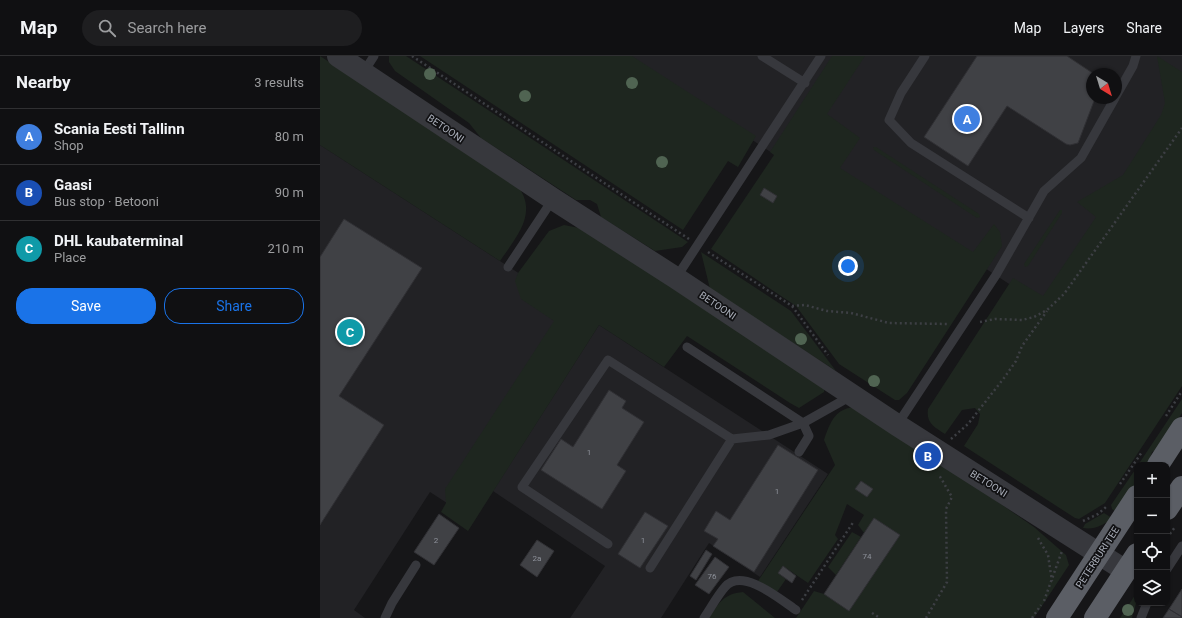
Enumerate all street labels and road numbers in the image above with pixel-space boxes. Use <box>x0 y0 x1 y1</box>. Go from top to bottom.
street label: BETOONI <box>425 112 466 145</box>
street label: BETOONI <box>697 289 738 322</box>
street label: BETOONI <box>968 468 1009 499</box>
street label: PETERBURI TEE <box>1073 524 1122 590</box>

